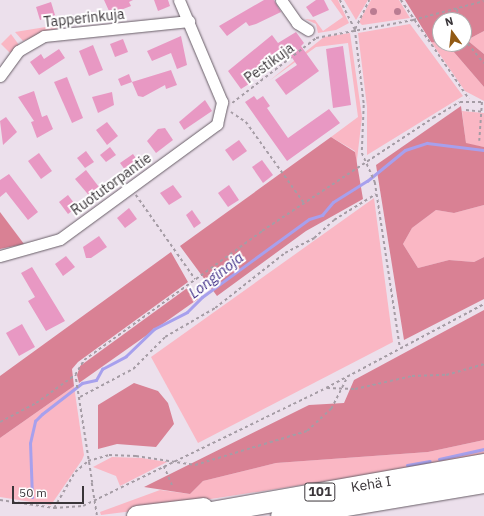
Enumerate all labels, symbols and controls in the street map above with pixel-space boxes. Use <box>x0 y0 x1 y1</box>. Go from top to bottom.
street label: Tapperinkuja <box>43 5 125 31</box>
north arrow <box>432 12 472 52</box>
text: N <box>443 14 455 29</box>
street label: Pestikuja <box>241 39 297 87</box>
street label: Ruotutorpantie <box>68 149 154 219</box>
water label: Longinoja <box>185 248 247 302</box>
street label: Kehä I <box>350 473 392 495</box>
scale bar <box>14 478 86 504</box>
road number: 101 <box>304 481 336 503</box>
text: 50 m <box>19 485 47 500</box>

